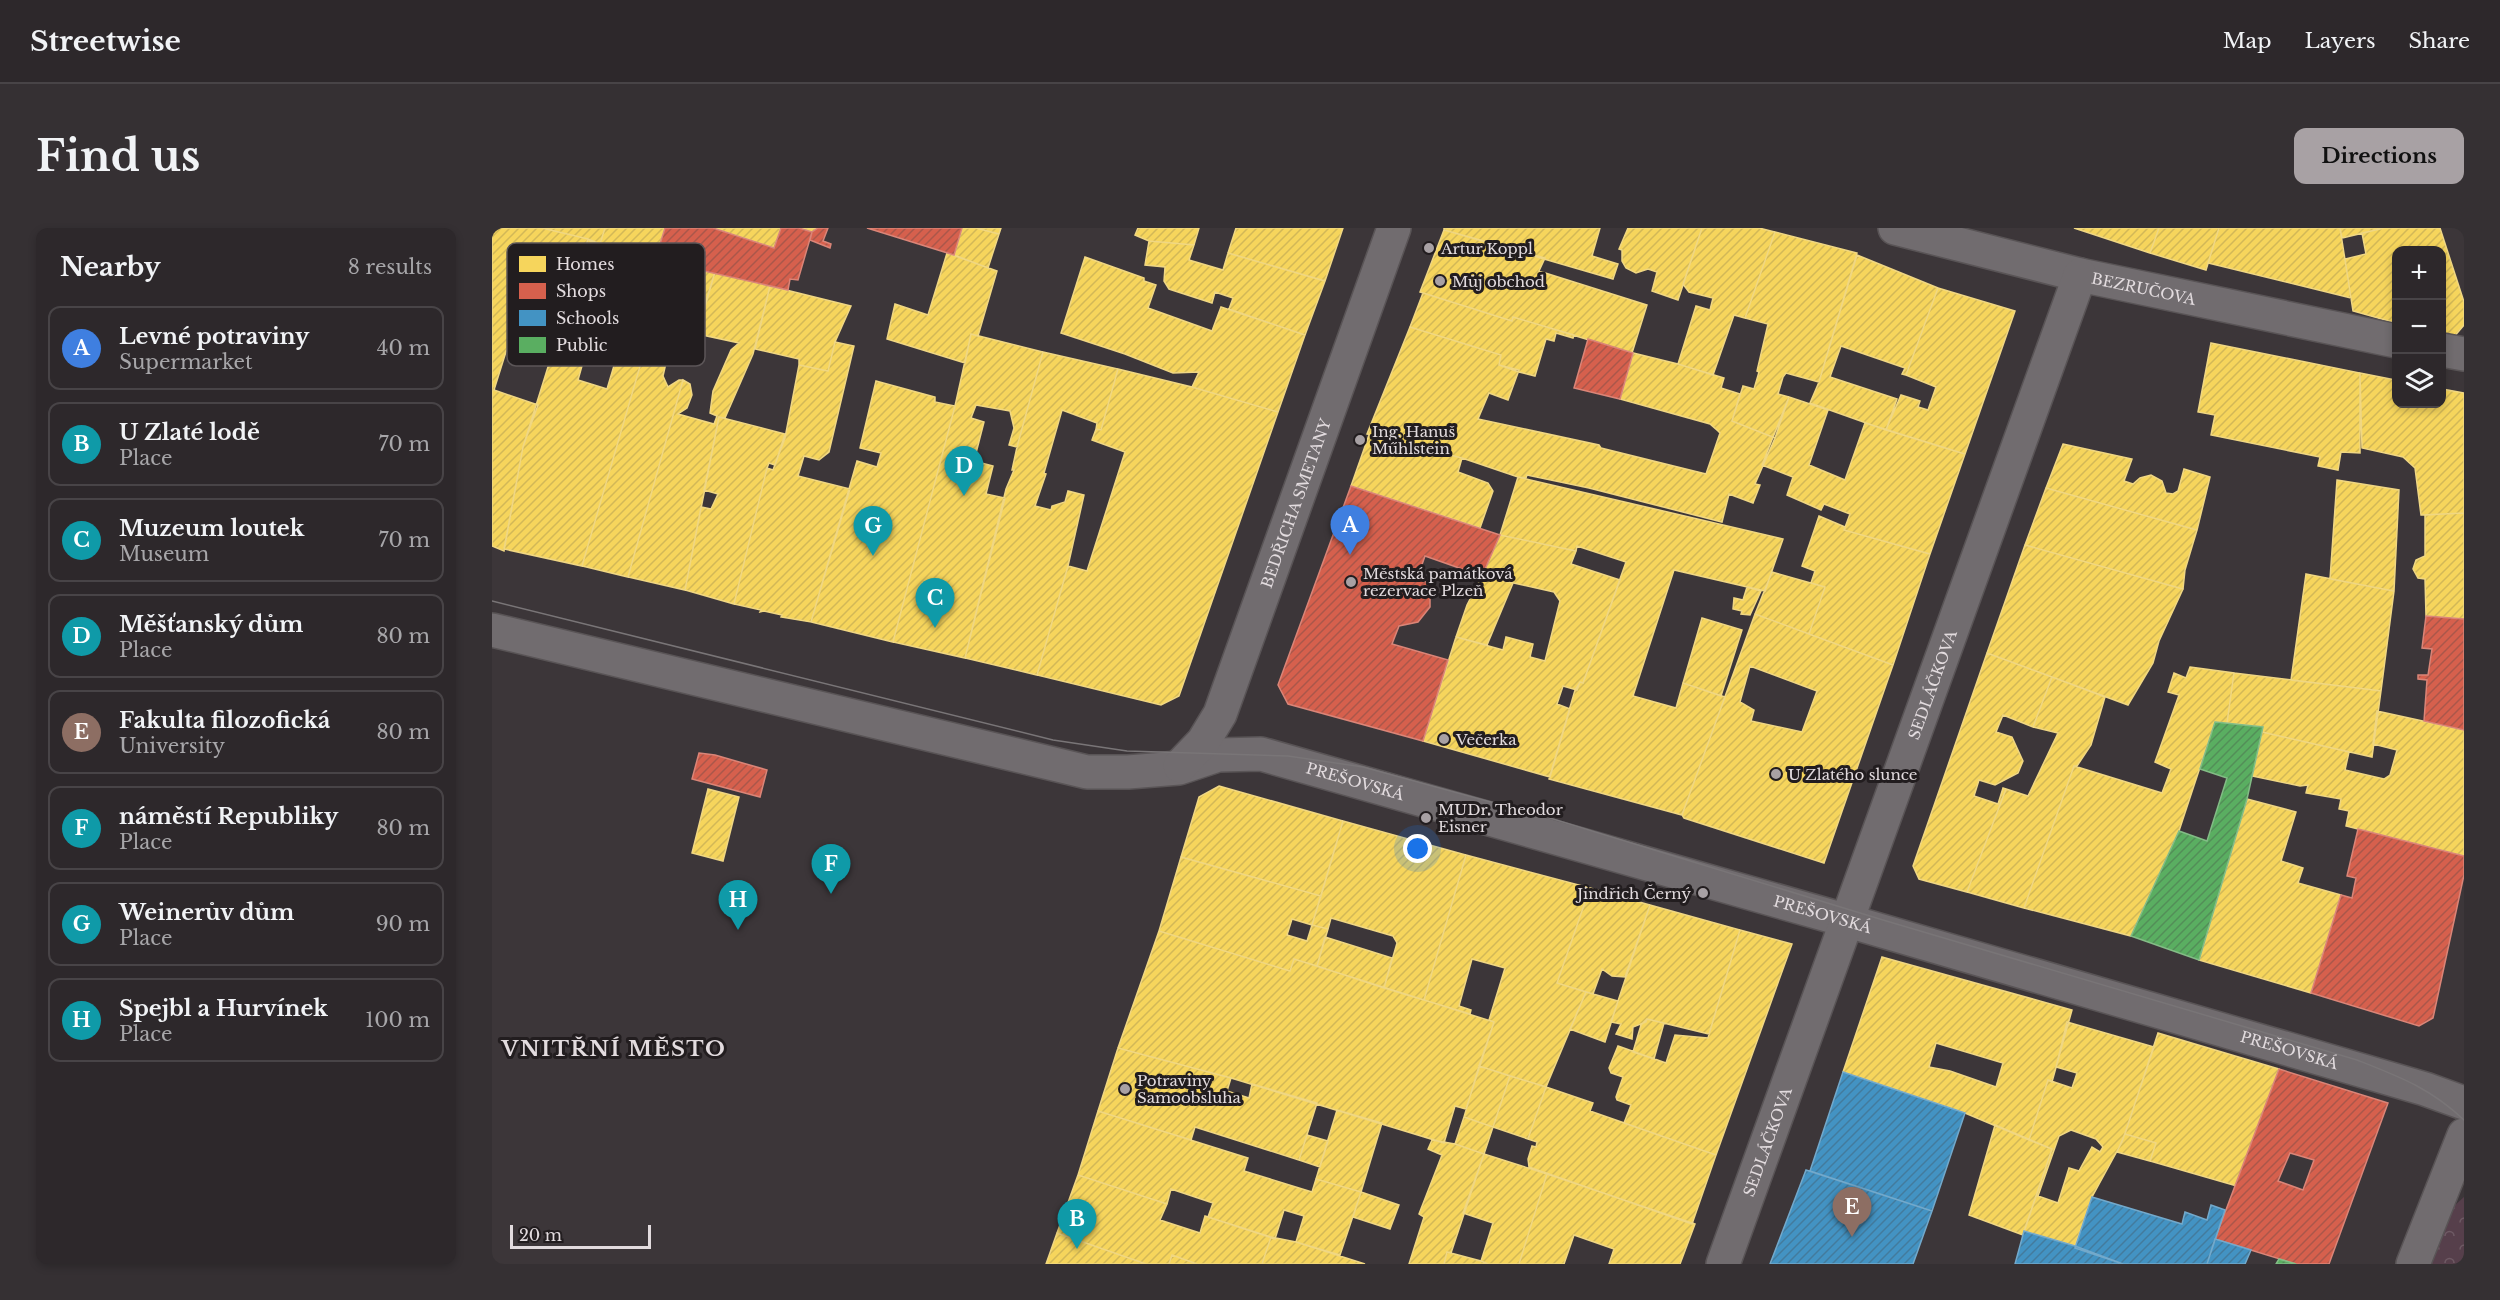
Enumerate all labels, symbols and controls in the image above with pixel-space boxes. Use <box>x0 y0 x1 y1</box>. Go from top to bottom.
text: Streetwise <box>30 24 181 59</box>
text: Map <box>2223 28 2272 54</box>
text: Layers <box>2305 28 2376 54</box>
text: Share <box>2409 28 2470 54</box>
button: Directions <box>2294 128 2464 184</box>
text: Find us <box>36 130 200 182</box>
place label: Artur Koppl <box>1440 239 1533 258</box>
marker: Artur Koppl <box>1422 241 1436 255</box>
legend <box>507 243 705 366</box>
map controls <box>2392 246 2446 408</box>
button: + <box>2392 246 2446 300</box>
text: Nearby <box>60 251 161 283</box>
text: Homes <box>556 254 614 274</box>
text: 8 results <box>348 255 432 279</box>
street label: BEZRUČOVA <box>2090 268 2198 309</box>
place label: Můj obchod <box>1452 272 1545 291</box>
marker: Můj obchod <box>1433 274 1447 288</box>
text: Shops <box>556 281 606 301</box>
button: − <box>2392 300 2446 354</box>
text: Schools <box>556 308 619 328</box>
text: Levné potraviny <box>119 323 309 350</box>
text: Public <box>556 335 608 355</box>
text: A <box>73 336 90 360</box>
text: 40 m <box>377 336 430 360</box>
text: Supermarket <box>119 350 253 374</box>
button: layers <box>2392 354 2446 408</box>
street label: BEDŘICHA SMETANY <box>1256 415 1335 590</box>
text: U Zlaté lodě <box>119 419 260 446</box>
place label: Ing. Hanuš Műhlstein <box>1372 422 1455 458</box>
text: B <box>74 432 89 456</box>
text: 70 m <box>378 432 430 456</box>
marker: Ing. Hanuš Műhlstein <box>1353 433 1367 447</box>
text: Place <box>119 446 173 470</box>
pin: D <box>944 446 984 496</box>
pin: G <box>854 506 892 556</box>
pin: A <box>1330 506 1370 555</box>
text: Muzeum loutek <box>119 515 304 542</box>
text: C <box>73 528 90 552</box>
text: 70 m <box>378 528 430 552</box>
text: Museum <box>119 542 209 566</box>
place label: Městská památková rezervace Plzeň <box>1363 564 1513 600</box>
marker: Městská památková rezervace Plzeň <box>1344 575 1358 589</box>
pin: C <box>916 578 954 628</box>
text: Měšťanský dům <box>119 611 303 638</box>
text: D <box>72 624 91 648</box>
text: 80 m <box>376 624 430 648</box>
street label: SEDLÁČKOVA <box>1904 627 1961 742</box>
text: Place <box>119 638 173 662</box>
text: Fakulta filozofická <box>119 707 330 734</box>
text: E <box>74 720 89 744</box>
text: 80 m <box>376 720 430 744</box>
place label: Večerka <box>1455 730 1517 749</box>
marker: Večerka <box>1437 732 1451 746</box>
text: University <box>119 734 225 758</box>
street label: PREŠOVSKÁ <box>1304 758 1407 804</box>
place label: U Zlatého slunce <box>1788 765 1917 784</box>
marker: U Zlatého slunce <box>1769 767 1783 781</box>
place label: MUDr. Theodor Eisner <box>1438 800 1564 836</box>
text: náměstí Republiky <box>119 803 338 830</box>
marker: MUDr. Theodor Eisner <box>1419 811 1433 825</box>
text: F <box>75 816 88 840</box>
text: 80 m <box>376 816 430 840</box>
text: Place <box>119 830 173 854</box>
your location <box>1403 834 1432 863</box>
pin: F <box>812 844 850 894</box>
pin: H <box>718 880 758 930</box>
place label: Jindřich Černý <box>1575 884 1691 903</box>
marker: Jindřich Černý <box>1696 886 1710 900</box>
street label: PREŠOVSKÁ <box>1772 891 1874 937</box>
text: Weinerův dům <box>119 899 294 926</box>
text: G <box>73 912 90 936</box>
text: 90 m <box>376 912 430 936</box>
text: Place <box>119 926 173 950</box>
text: Spejbl a Hurvínek <box>119 995 328 1022</box>
text: H <box>72 1008 91 1032</box>
text: 100 m <box>365 1008 430 1032</box>
text: Place <box>119 1022 173 1046</box>
street label: PREŠOVSKÁ <box>2238 1026 2341 1073</box>
district label: VNITŘNÍ MĚSTO <box>501 1036 726 1062</box>
place label: Potraviny Samoobsluha <box>1137 1071 1242 1107</box>
marker: Potraviny Samoobsluha <box>1118 1082 1132 1096</box>
street label: SEDLÁČKOVA <box>1739 1084 1796 1199</box>
pin: E <box>1832 1188 1872 1237</box>
pin: B <box>1058 1200 1096 1249</box>
scale bar <box>510 1222 651 1250</box>
text: 20 m <box>519 1225 562 1245</box>

